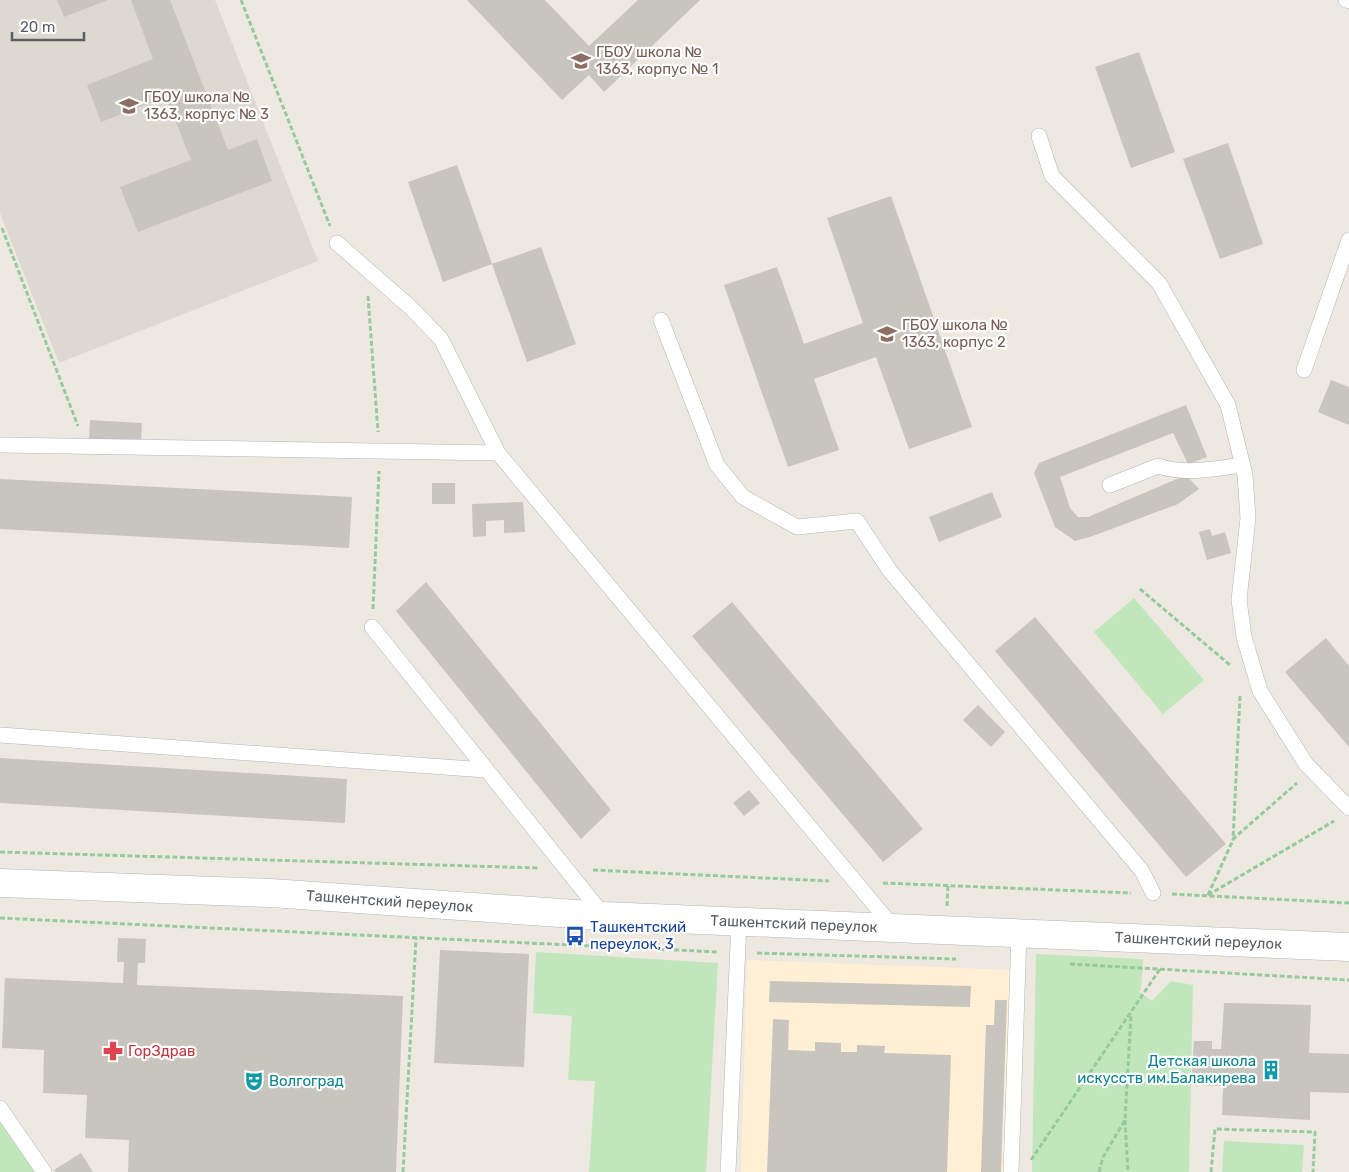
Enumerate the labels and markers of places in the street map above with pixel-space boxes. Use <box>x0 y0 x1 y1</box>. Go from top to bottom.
place label: ГБОУ школа № 1363, корпус № 1 <box>596 43 718 78</box>
school or university icon: ГБОУ школа № 1363, корпус № 1 <box>570 50 592 72</box>
place label: ГБОУ школа № 1363, корпус № 3 <box>144 88 269 123</box>
school or university icon: ГБОУ школа № 1363, корпус № 3 <box>118 95 140 117</box>
place label: ГБОУ школа № 1363, корпус 2 <box>902 316 1008 351</box>
school or university icon: ГБОУ школа № 1363, корпус 2 <box>876 323 898 345</box>
place label: Ташкентский переулок, 3 <box>590 918 686 953</box>
bus stop icon: Ташкентский переулок, 3 <box>564 925 586 947</box>
pharmacy icon: ГорЗдрав <box>102 1040 124 1062</box>
place label: ГорЗдрав <box>128 1042 195 1060</box>
place label: Детская школа искусств им.Балакирева <box>1077 1052 1256 1087</box>
building icon: Детская школа искусств им.Балакирева <box>1260 1059 1282 1081</box>
theatre icon: Волгоград <box>243 1070 265 1092</box>
place label: Волгоград <box>269 1072 344 1090</box>

